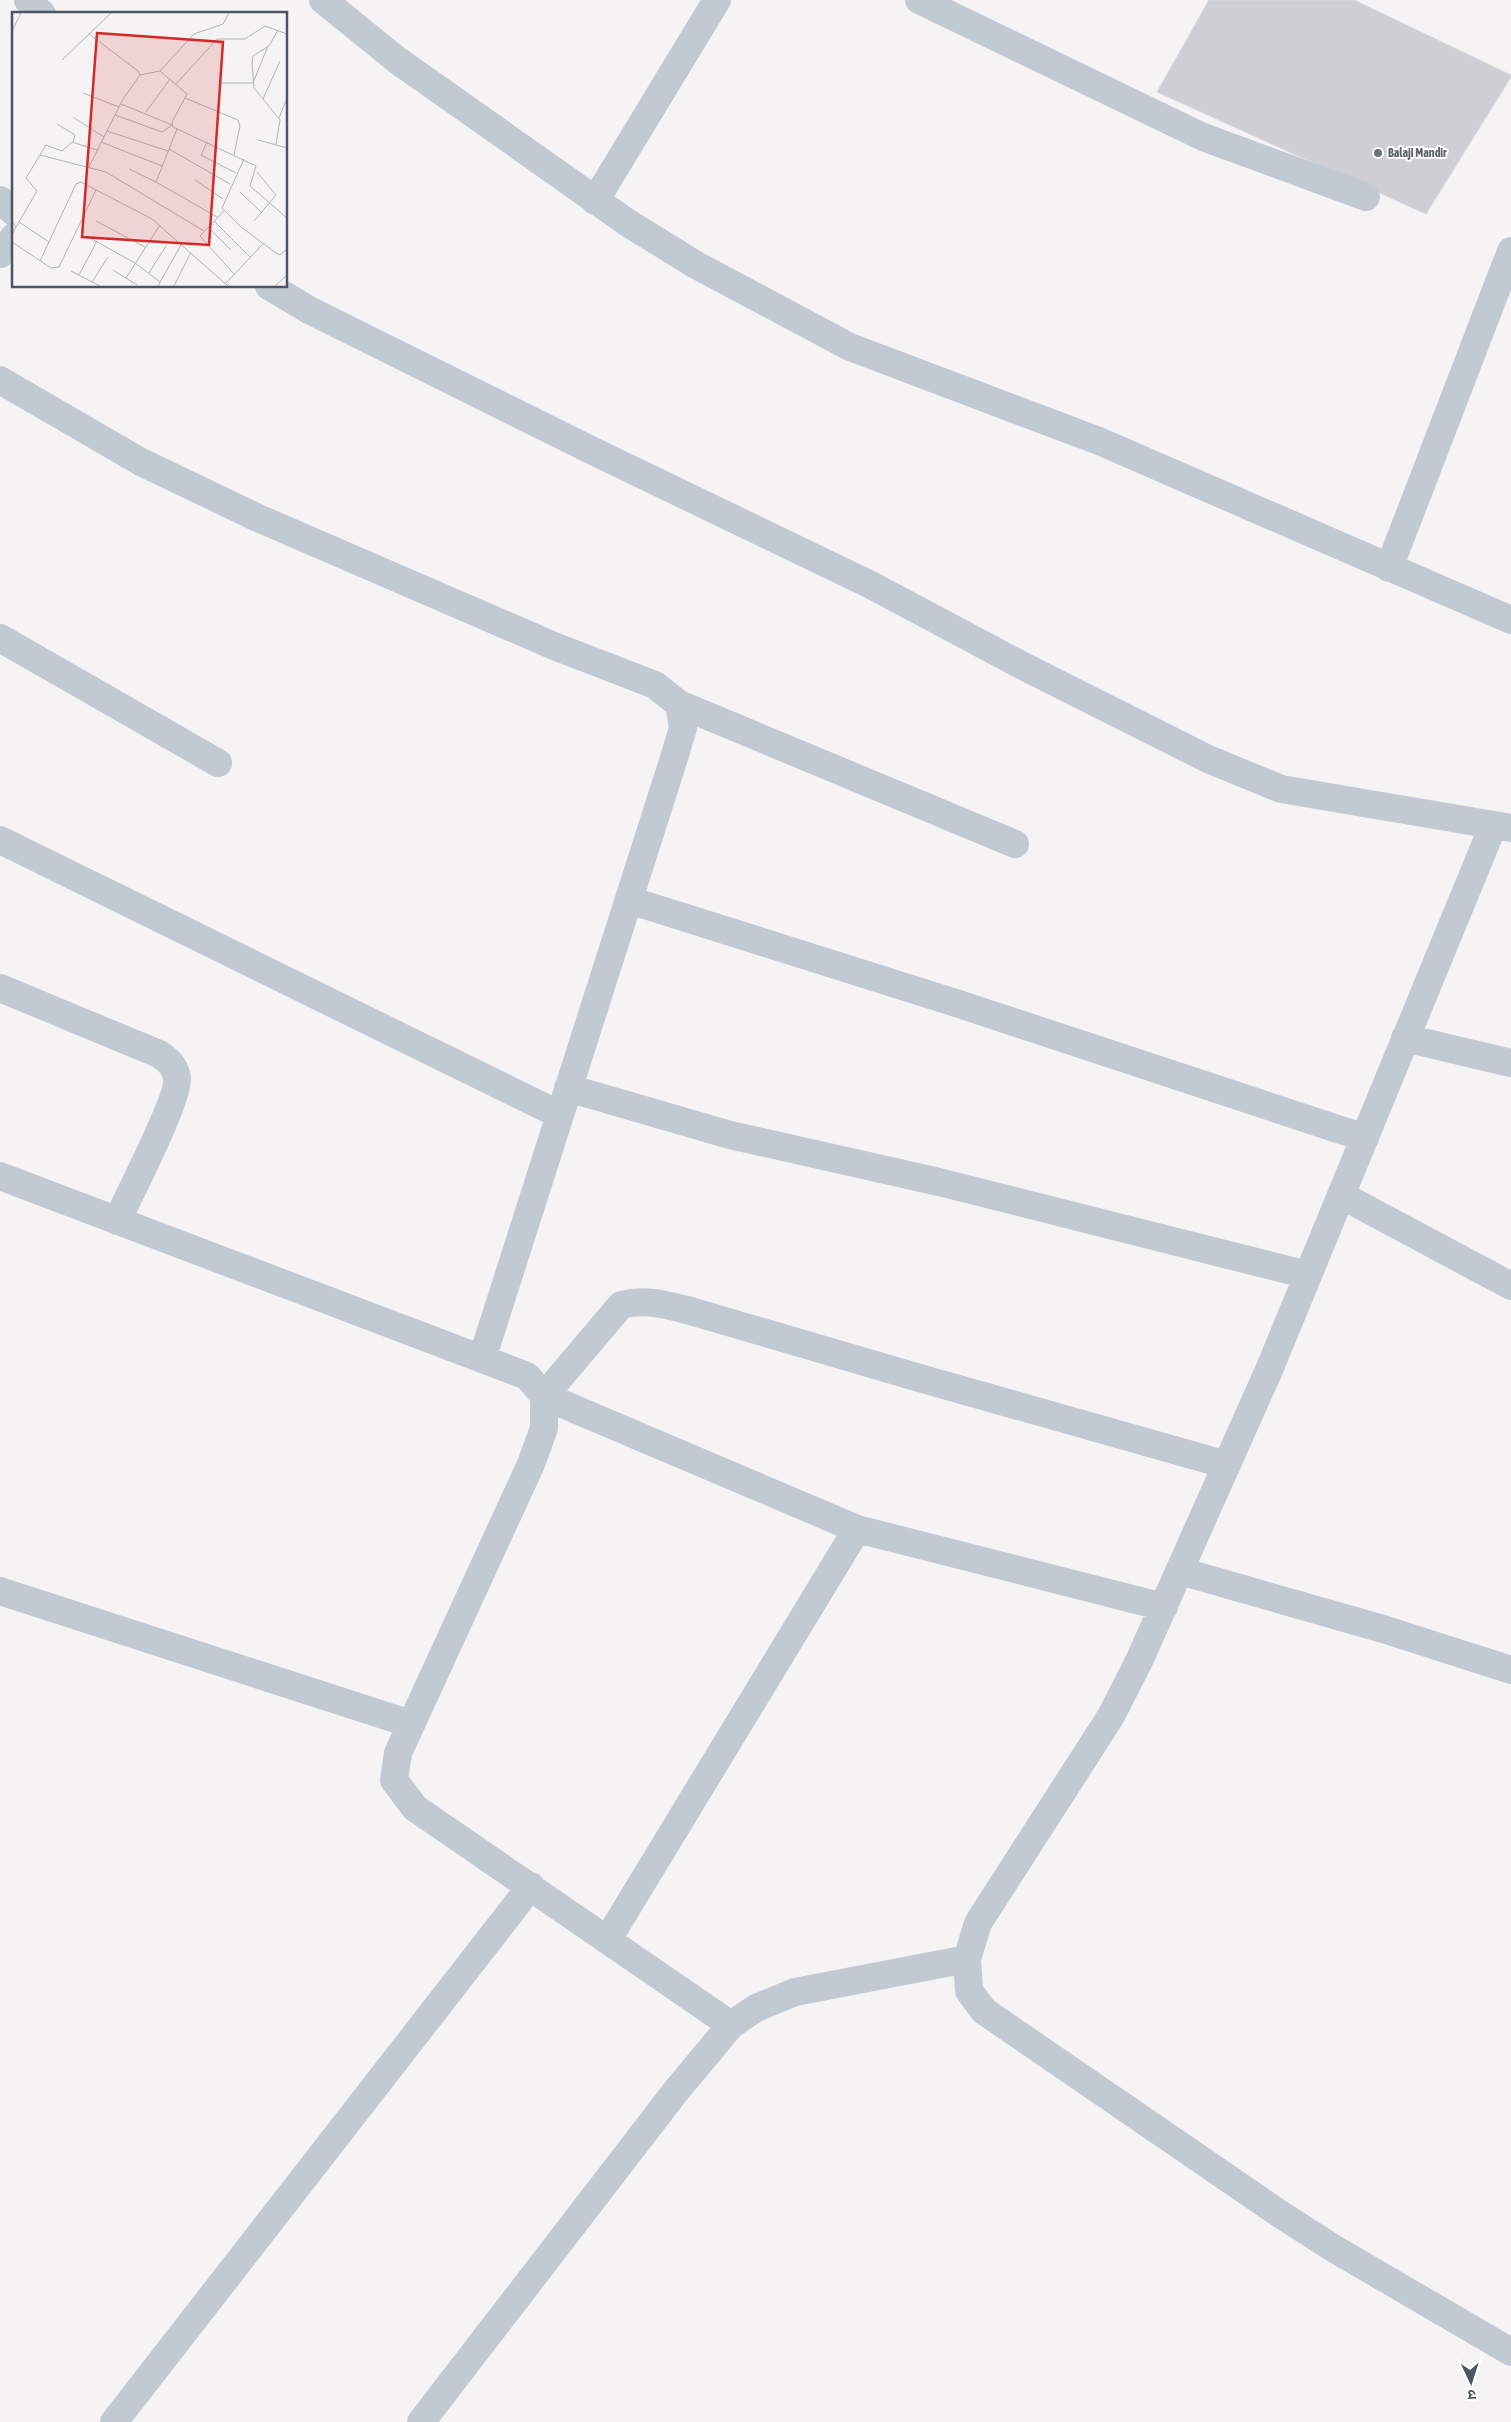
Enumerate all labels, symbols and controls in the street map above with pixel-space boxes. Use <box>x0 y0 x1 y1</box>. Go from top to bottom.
inset map <box>12 12 288 288</box>
place label: Balaji Mandir <box>1388 146 1447 160</box>
marker: Balaji Mandir <box>1372 147 1384 159</box>
north arrow <box>1446 2357 1496 2407</box>
text: उ <box>1466 2387 1477 2403</box>

